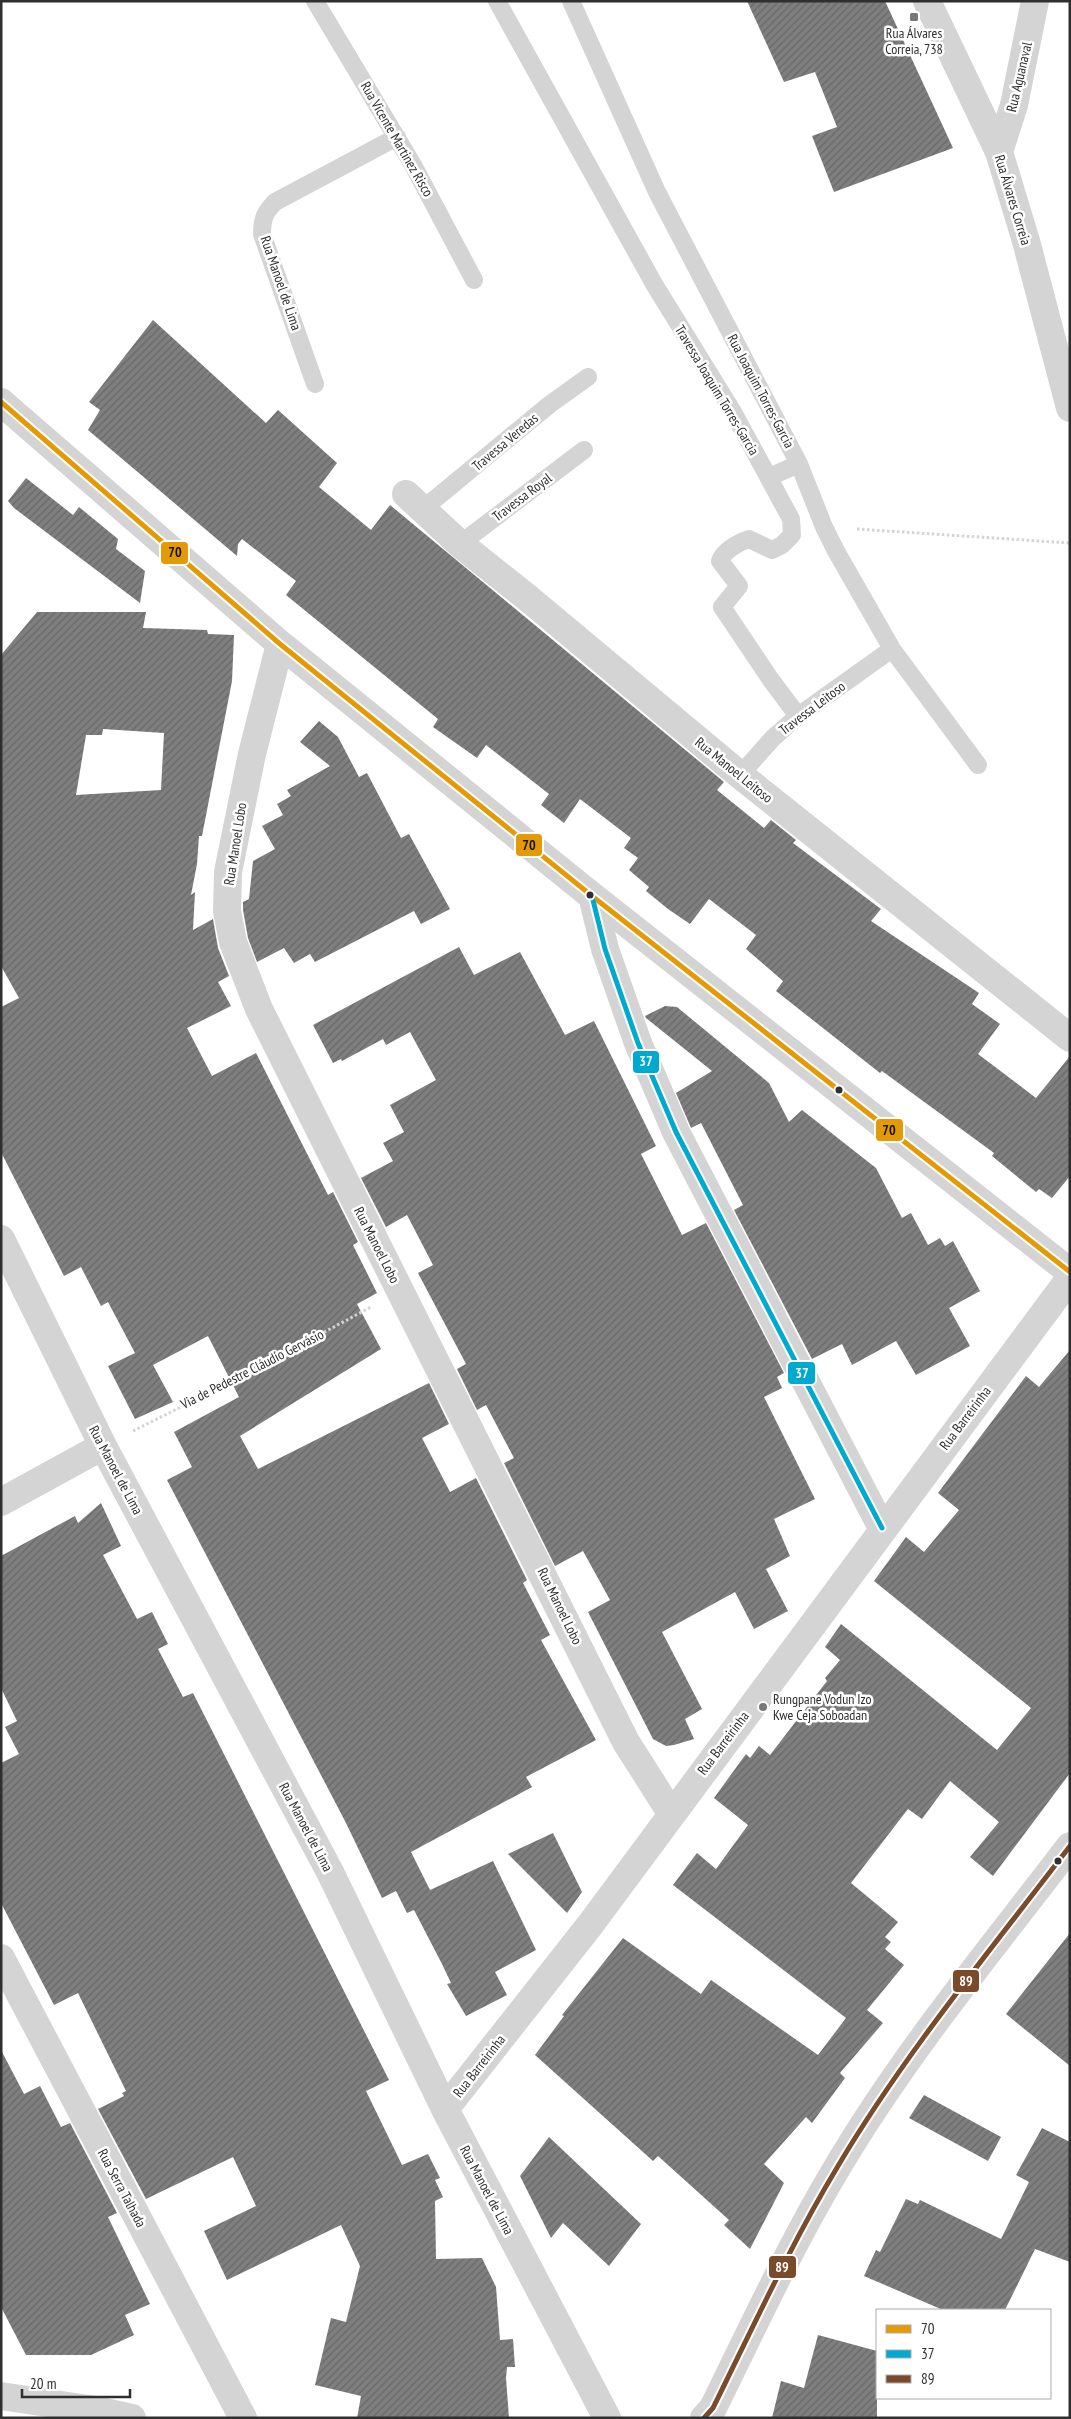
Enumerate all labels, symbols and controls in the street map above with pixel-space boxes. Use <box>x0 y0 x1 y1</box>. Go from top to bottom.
marker: Rua Álvares Correia, 738 <box>908 11 920 23</box>
place label: Rua Álvares Correia, 738 <box>885 24 943 58</box>
street label: Rua Aguanaval <box>1002 40 1036 114</box>
street label: Rua Vicente Martinez Risco <box>357 78 437 200</box>
street label: Rua Álvares Correia <box>991 153 1035 247</box>
street label: Rua Manoel de Lima <box>256 234 306 332</box>
street label: Travessa Joaquim Torres-Garcia <box>671 322 763 458</box>
street label: Rua Joaquim Torres-Garcia <box>723 331 799 451</box>
street label: Travessa Veredas <box>468 409 542 475</box>
street label: Travessa Royal <box>489 468 556 525</box>
line badge: 70 <box>160 541 189 565</box>
text: 70 <box>168 543 182 561</box>
street label: Travessa Leitoso <box>775 677 849 739</box>
street label: Rua Manoel Leitoso <box>692 733 776 807</box>
street label: Rua Manoel Lobo <box>220 801 250 887</box>
line badge: 70 <box>515 833 543 857</box>
text: 70 <box>522 836 536 854</box>
unlabelled marker <box>585 890 595 900</box>
line badge: 37 <box>632 1050 660 1074</box>
text: 37 <box>639 1052 653 1070</box>
unlabelled marker <box>834 1085 844 1095</box>
line badge: 70 <box>875 1118 904 1142</box>
text: 70 <box>882 1121 896 1139</box>
street label: Rua Manoel Lobo <box>350 1204 404 1286</box>
street label: Via de Pedestre Cláudio Gervásio <box>176 1325 327 1413</box>
line badge: 37 <box>787 1361 816 1385</box>
text: 37 <box>795 1364 809 1382</box>
street label: Rua Barreirinha <box>935 1383 995 1453</box>
street label: Rua Manoel de Lima <box>85 1422 147 1518</box>
street label: Rua Manoel Lobo <box>534 1565 586 1647</box>
place label: Rungpane Vodun Izo Kwe Ceja Soboadan <box>773 1690 872 1724</box>
marker: Rungpane Vodun Izo Kwe Ceja Soboadan <box>757 1701 769 1713</box>
street label: Rua Barreirinha <box>693 1708 753 1778</box>
street label: Rua Manoel de Lima <box>275 1779 337 1875</box>
unlabelled marker <box>1053 1856 1063 1866</box>
line badge: 89 <box>952 1969 980 1993</box>
text: 89 <box>959 1972 973 1990</box>
street label: Rua Barreirinha <box>449 2031 509 2101</box>
street label: Rua Manoel de Lima <box>456 2142 518 2238</box>
street label: Rua Serra Talhada <box>94 2146 150 2230</box>
line badge: 89 <box>768 2255 797 2279</box>
text: 89 <box>775 2258 789 2276</box>
legend <box>876 2309 1051 2399</box>
text: 70 <box>921 2319 935 2338</box>
text: 37 <box>921 2344 935 2363</box>
scale bar <box>22 2366 130 2398</box>
text: 89 <box>921 2369 935 2388</box>
text: 20 m <box>30 2374 56 2393</box>

